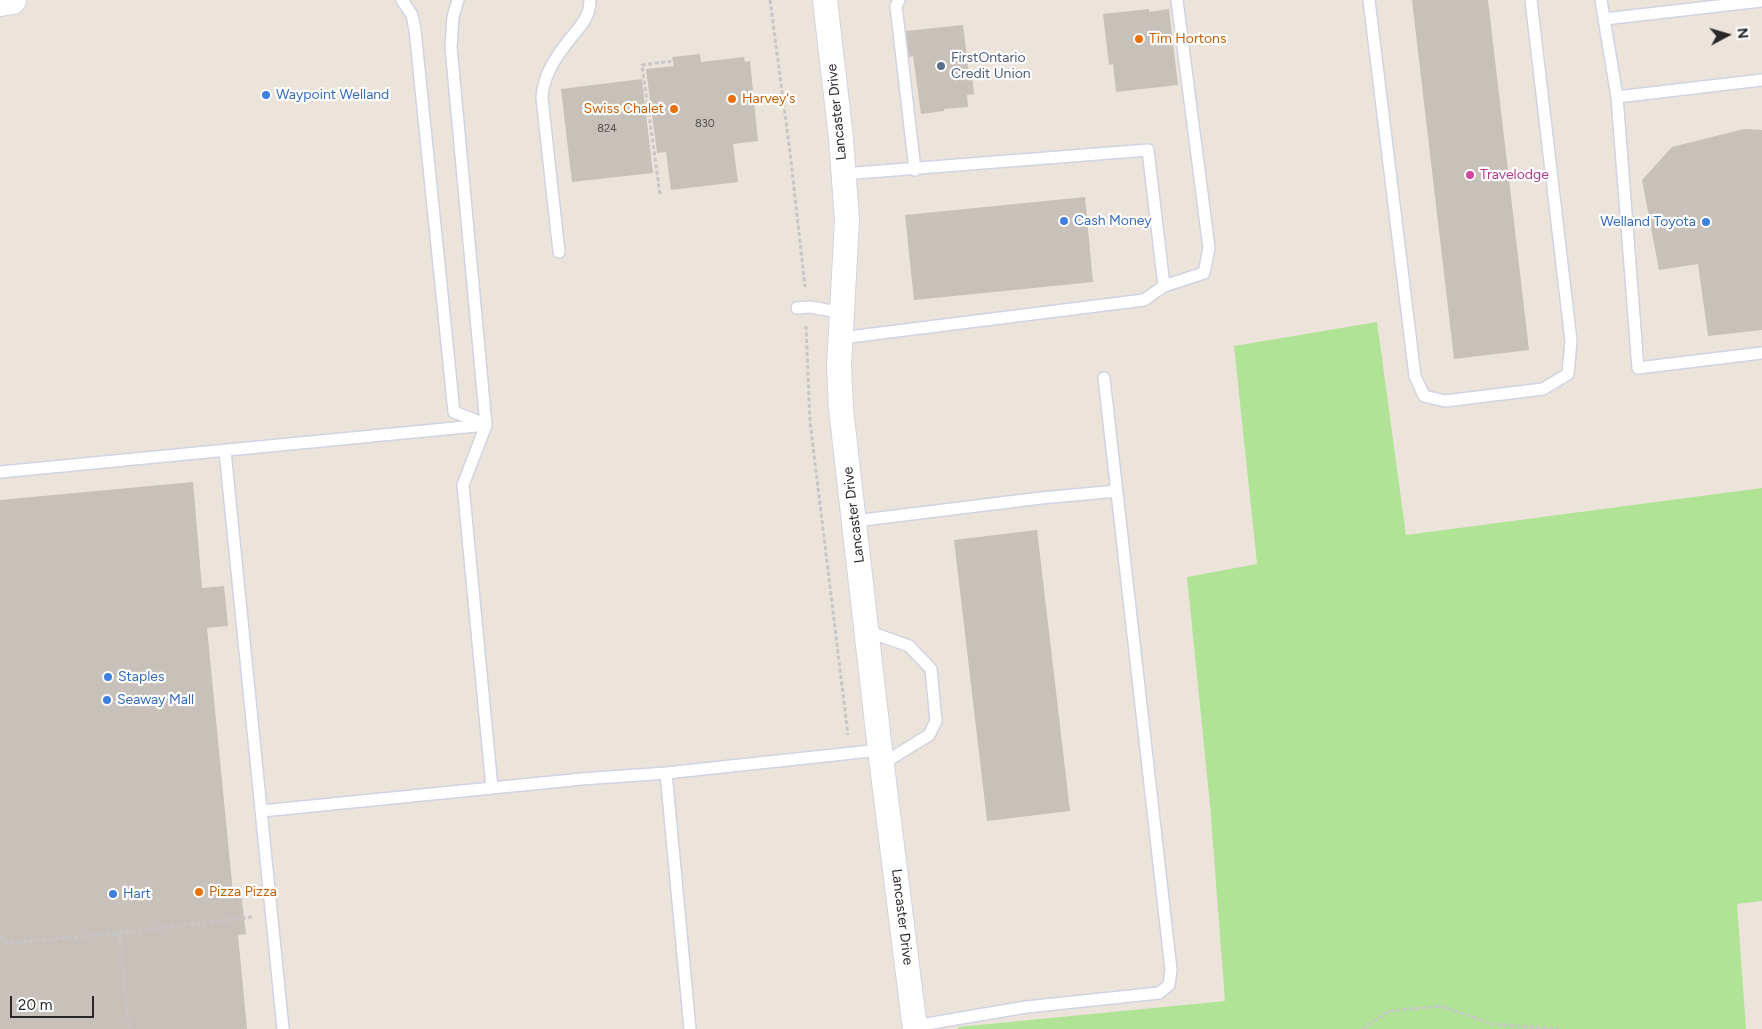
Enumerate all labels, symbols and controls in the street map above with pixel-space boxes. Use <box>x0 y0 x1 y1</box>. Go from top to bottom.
north arrow <box>1702 10 1752 60</box>
text: N <box>1733 27 1751 40</box>
place label: Tim Hortons <box>1149 31 1226 47</box>
marker: Tim Hortons <box>1133 33 1145 45</box>
place label: FirstOntario Credit Union <box>951 50 1031 82</box>
marker: FirstOntario Credit Union <box>935 60 947 72</box>
street label: Lancaster Drive <box>824 63 850 161</box>
place label: Waypoint Welland <box>276 87 389 103</box>
marker: Waypoint Welland <box>260 89 272 101</box>
place label: Harvey's <box>742 91 796 107</box>
marker: Harvey's <box>726 93 738 105</box>
place label: Swiss Chalet <box>584 101 664 117</box>
marker: Swiss Chalet <box>668 103 680 115</box>
house number: 830 <box>695 117 715 131</box>
house number: 824 <box>597 122 617 136</box>
place label: Travelodge <box>1480 167 1549 183</box>
marker: Travelodge <box>1464 169 1476 181</box>
place label: Cash Money <box>1074 213 1152 229</box>
place label: Welland Toyota <box>1600 214 1696 230</box>
marker: Cash Money <box>1058 215 1070 227</box>
marker: Welland Toyota <box>1700 216 1712 228</box>
street label: Lancaster Drive <box>840 466 868 564</box>
place label: Staples <box>118 669 165 685</box>
marker: Staples <box>102 671 114 683</box>
place label: Seaway Mall <box>117 692 194 708</box>
marker: Seaway Mall <box>101 694 113 706</box>
street label: Lancaster Drive <box>888 868 916 966</box>
place label: Pizza Pizza <box>209 884 277 900</box>
place label: Hart <box>123 886 151 902</box>
marker: Pizza Pizza <box>193 886 205 898</box>
marker: Hart <box>107 888 119 900</box>
scale bar <box>12 986 96 1018</box>
text: 20 m <box>18 996 52 1014</box>

